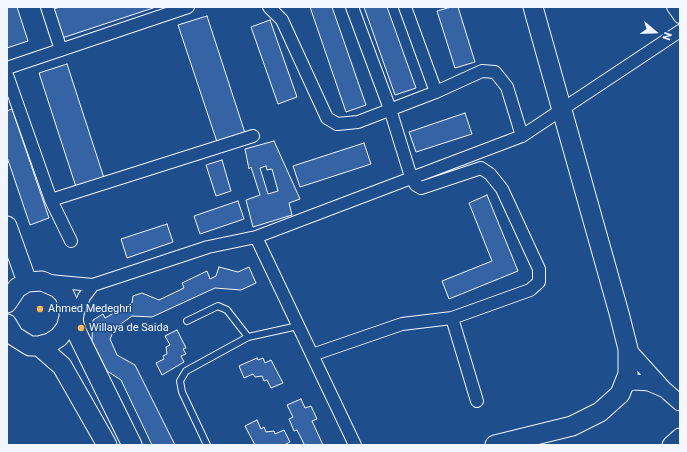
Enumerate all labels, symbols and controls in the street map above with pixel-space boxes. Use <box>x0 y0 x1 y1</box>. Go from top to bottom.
north arrow <box>635 12 675 52</box>
text: N <box>659 30 674 42</box>
place label: Ahmed Medeghri <box>48 302 132 316</box>
marker: Ahmed Medeghri <box>35 304 45 314</box>
place label: Willaya de Saida <box>89 321 169 335</box>
marker: Willaya de Saida <box>76 323 86 333</box>

